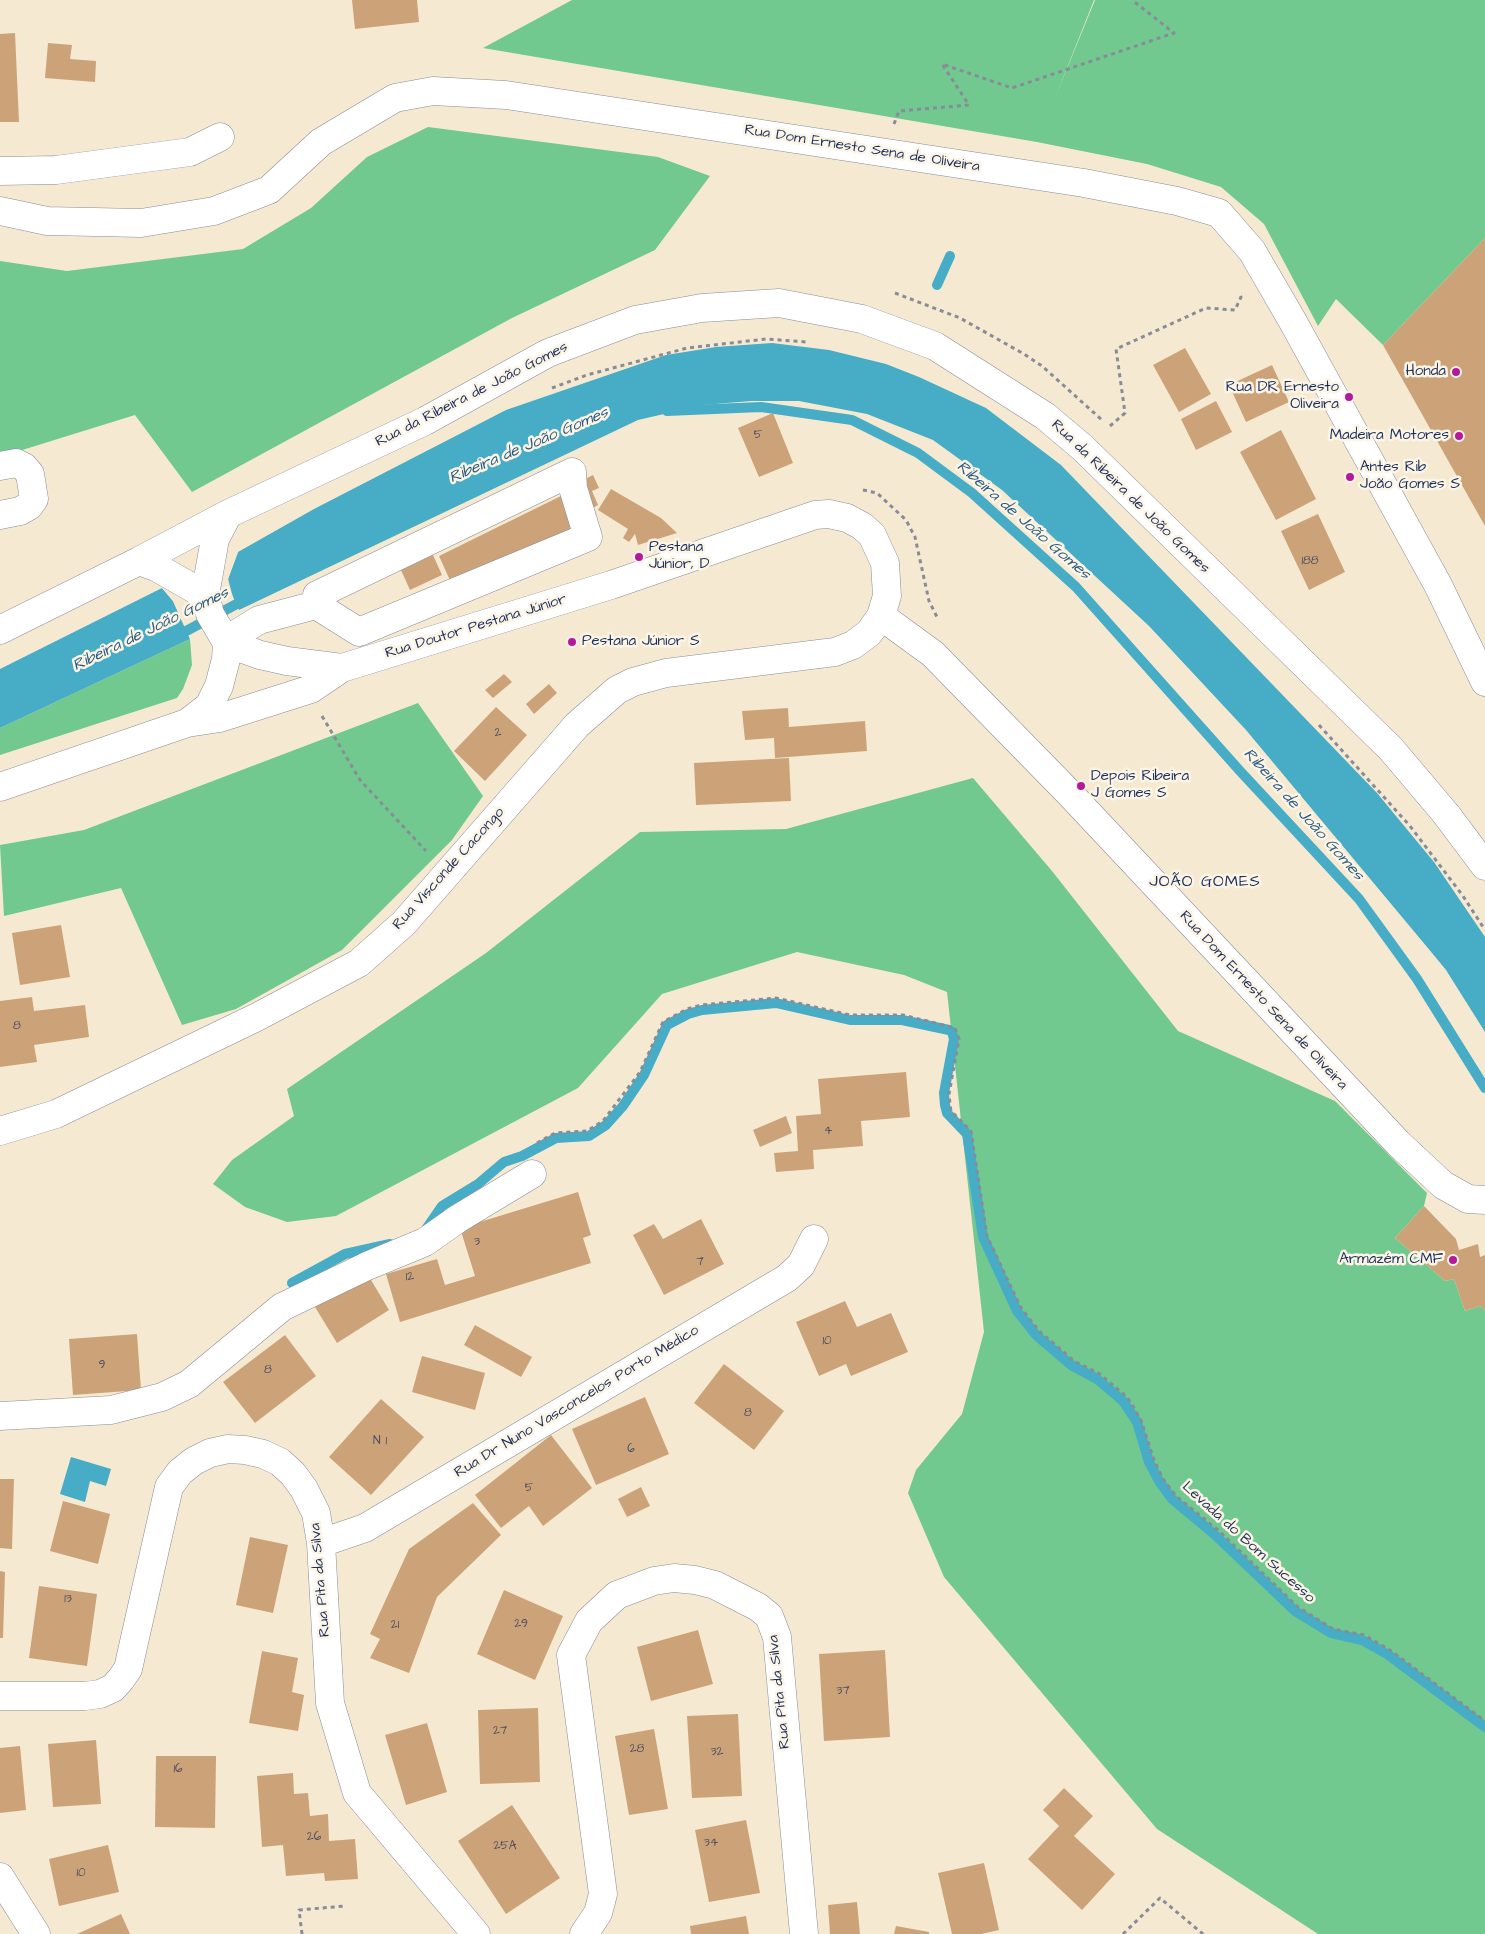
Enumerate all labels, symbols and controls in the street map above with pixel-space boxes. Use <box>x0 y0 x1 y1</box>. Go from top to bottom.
street label: Rua Dom Ernesto Sena de Oliveira <box>743 121 981 177</box>
street label: Rua da Ribeira de João Gomes <box>373 339 571 451</box>
place label: Honda <box>1406 363 1446 381</box>
marker: Honda <box>1450 366 1462 378</box>
place label: Rua DR Ernesto Oliveira <box>1226 379 1339 414</box>
marker: Rua DR Ernesto Oliveira <box>1343 391 1355 403</box>
water label: Ribeira de João Gomes <box>447 404 611 488</box>
street label: Rua da Ribeira de João Gomes <box>1047 416 1213 578</box>
place label: Madeira Motores <box>1330 427 1449 445</box>
house number: 5 <box>754 428 762 442</box>
marker: Madeira Motores <box>1453 430 1465 442</box>
water label: Ribeira de João Gomes <box>952 458 1094 584</box>
place label: Antes Rib João Gomes S <box>1360 459 1460 494</box>
marker: Antes Rib João Gomes S <box>1344 471 1356 483</box>
place label: Pestana Júnior, D <box>649 539 709 574</box>
marker: Pestana Júnior, D <box>633 551 645 563</box>
house number: 188 <box>1301 554 1319 568</box>
water label: Ribeira de João Gomes <box>70 584 232 676</box>
street label: Rua Doutor Pestana Júnior <box>383 591 569 663</box>
place label: Pestana Júnior S <box>582 633 700 651</box>
marker: Pestana Júnior S <box>566 636 578 648</box>
house number: 2 <box>495 726 501 740</box>
water label: Ribeira de João Gomes <box>1239 745 1367 885</box>
place label: Depois Ribeira J Gomes S <box>1091 768 1189 803</box>
marker: Depois Ribeira J Gomes S <box>1075 780 1087 792</box>
street label: Rua Visconde Cacongo <box>389 804 509 934</box>
district label: JOÃO GOMES <box>1148 873 1262 893</box>
street label: Rua Dom Ernesto Sena de Oliveira <box>1175 908 1351 1094</box>
house number: 8 <box>13 1019 21 1033</box>
house number: 4 <box>824 1124 832 1138</box>
house number: 3 <box>474 1235 480 1249</box>
place label: Armazém CMF <box>1339 1251 1443 1269</box>
marker: Armazém CMF <box>1447 1254 1459 1266</box>
house number: 7 <box>696 1255 704 1269</box>
house number: 12 <box>406 1270 414 1284</box>
street label: Rua Dr Nuno Vasconcelos Porto Médico <box>451 1322 703 1482</box>
house number: 10 <box>822 1334 832 1348</box>
house number: 9 <box>99 1358 105 1372</box>
house number: 8 <box>264 1363 272 1377</box>
house number: 8 <box>744 1406 752 1420</box>
house number: N 1 <box>373 1434 387 1448</box>
house number: 6 <box>627 1442 635 1456</box>
street label: Levada do Bom Sucesso <box>1178 1479 1318 1607</box>
house number: 5 <box>525 1481 533 1495</box>
street label: Rua Pita da Silva <box>307 1522 335 1638</box>
house number: 13 <box>64 1592 72 1606</box>
house number: 29 <box>514 1617 528 1631</box>
house number: 21 <box>391 1618 399 1632</box>
street label: Rua Pita da Silva <box>765 1634 795 1750</box>
house number: 37 <box>836 1684 850 1698</box>
house number: 27 <box>493 1724 507 1738</box>
house number: 28 <box>630 1742 644 1756</box>
house number: 32 <box>711 1745 723 1759</box>
house number: 16 <box>173 1762 183 1776</box>
house number: 26 <box>307 1830 321 1844</box>
house number: 34 <box>704 1836 718 1850</box>
house number: 25A <box>493 1839 517 1853</box>
house number: 10 <box>76 1866 86 1880</box>

